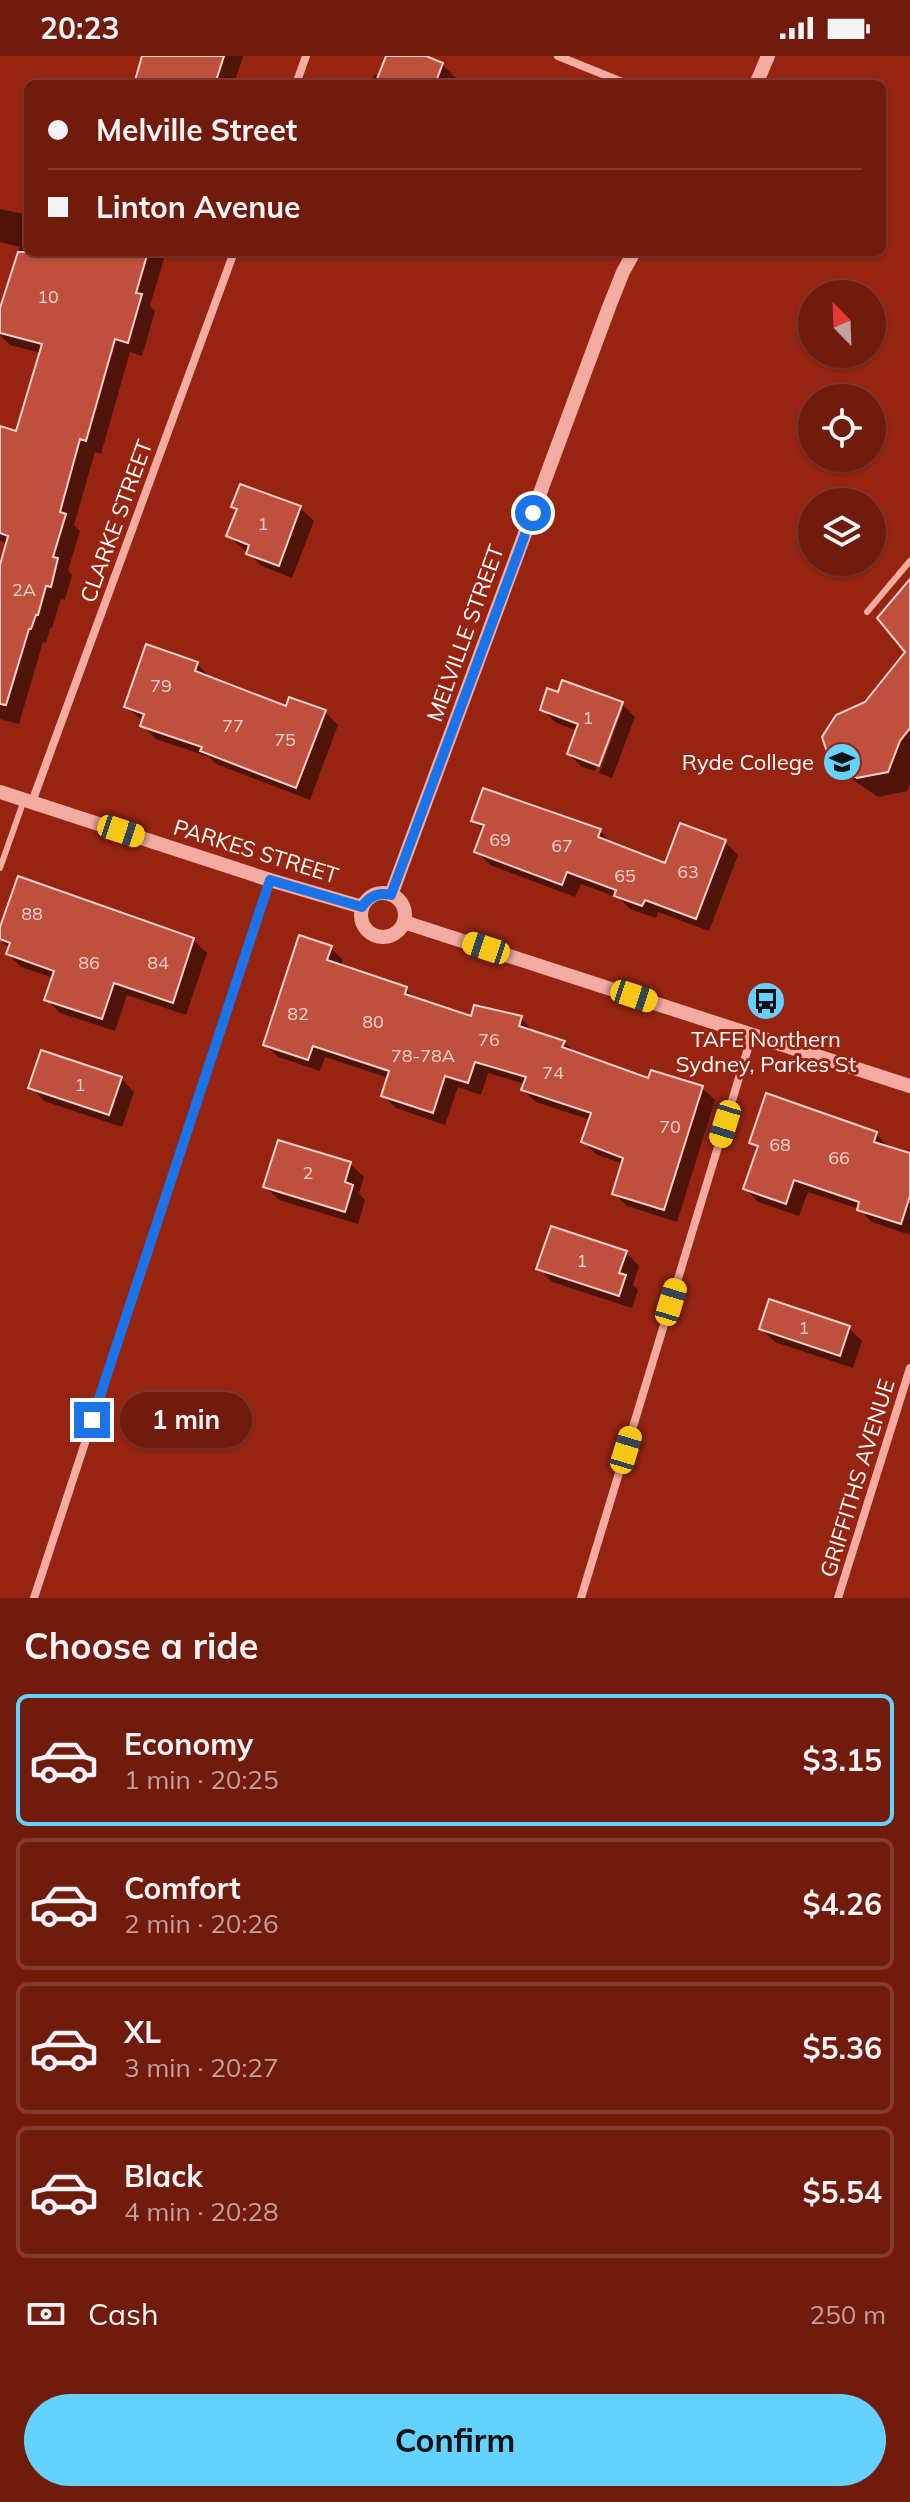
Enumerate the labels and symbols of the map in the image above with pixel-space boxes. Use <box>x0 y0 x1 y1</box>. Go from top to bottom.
north arrow <box>798 280 886 368</box>
house number: 10 <box>37 285 59 308</box>
street label: CLARKE STREET <box>74 436 158 606</box>
route start <box>515 495 551 531</box>
house number: 1 <box>258 512 268 535</box>
street label: MELVILLE STREET <box>420 541 510 725</box>
house number: 2A <box>12 578 36 601</box>
house number: 79 <box>150 674 172 697</box>
house number: 1 <box>583 706 593 729</box>
house number: 77 <box>222 714 244 737</box>
house number: 75 <box>274 728 296 751</box>
school or university icon: Ryde College <box>821 741 863 783</box>
place label: Ryde College <box>682 748 814 776</box>
car <box>94 812 148 850</box>
street label: PARKES STREET <box>170 813 342 889</box>
house number: 69 <box>489 828 511 851</box>
house number: 67 <box>551 834 573 857</box>
house number: 63 <box>677 860 699 883</box>
house number: 65 <box>614 864 636 887</box>
house number: 88 <box>21 902 43 925</box>
car <box>459 929 513 967</box>
house number: 86 <box>78 951 100 974</box>
house number: 84 <box>147 951 169 974</box>
car <box>607 977 661 1015</box>
bus stop icon: TAFE Northern Sydney, Parkes St <box>745 980 787 1022</box>
house number: 82 <box>287 1002 309 1025</box>
house number: 80 <box>362 1010 384 1033</box>
place label: TAFE Northern Sydney, Parkes St <box>676 1025 856 1078</box>
house number: 76 <box>478 1028 500 1051</box>
house number: 78-78A <box>391 1044 455 1067</box>
house number: 74 <box>542 1061 564 1084</box>
house number: 1 <box>75 1073 85 1096</box>
car <box>707 1098 743 1150</box>
house number: 70 <box>659 1115 681 1138</box>
house number: 68 <box>769 1133 791 1156</box>
house number: 66 <box>828 1146 850 1169</box>
house number: 2 <box>303 1161 313 1184</box>
house number: 1 <box>577 1249 587 1272</box>
car <box>653 1276 689 1328</box>
house number: 1 <box>799 1316 809 1339</box>
street label: GRIFFITHS AVENUE <box>814 1376 900 1580</box>
callout: 1 min <box>120 1392 252 1448</box>
route end <box>74 1402 110 1438</box>
car <box>608 1424 644 1476</box>

